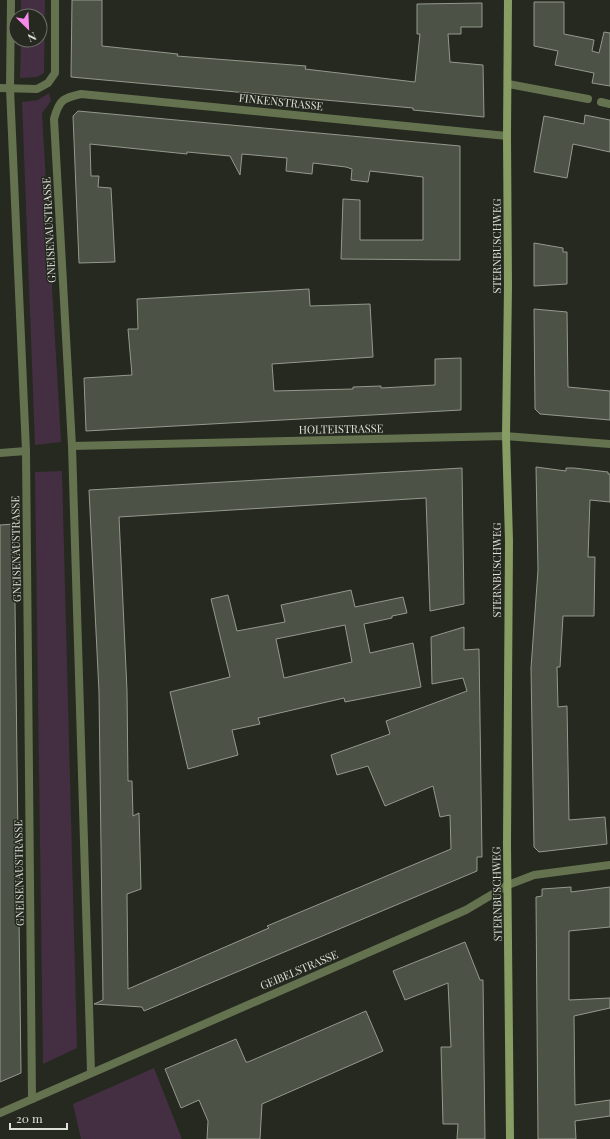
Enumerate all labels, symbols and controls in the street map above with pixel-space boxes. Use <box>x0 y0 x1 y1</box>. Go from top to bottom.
north arrow <box>8 8 48 48</box>
text: N <box>26 29 39 46</box>
street label: FINKENSTRASSE <box>238 90 324 113</box>
street label: GNEISENAUSTRASSE <box>38 176 59 283</box>
street label: STERNBUSCHWEG <box>489 198 504 293</box>
street label: HOLTEISTRASSE <box>299 420 384 437</box>
street label: GNEISENAUSTRASSE <box>7 496 24 602</box>
street label: STERNBUSCHWEG <box>489 522 504 617</box>
street label: GNEISENAUSTRASSE <box>10 820 27 926</box>
street label: STERNBUSCHWEG <box>488 846 505 942</box>
street label: GEIBELSTRASSE <box>257 946 340 993</box>
scale bar <box>10 1105 67 1131</box>
text: 20 m <box>16 1110 43 1126</box>

